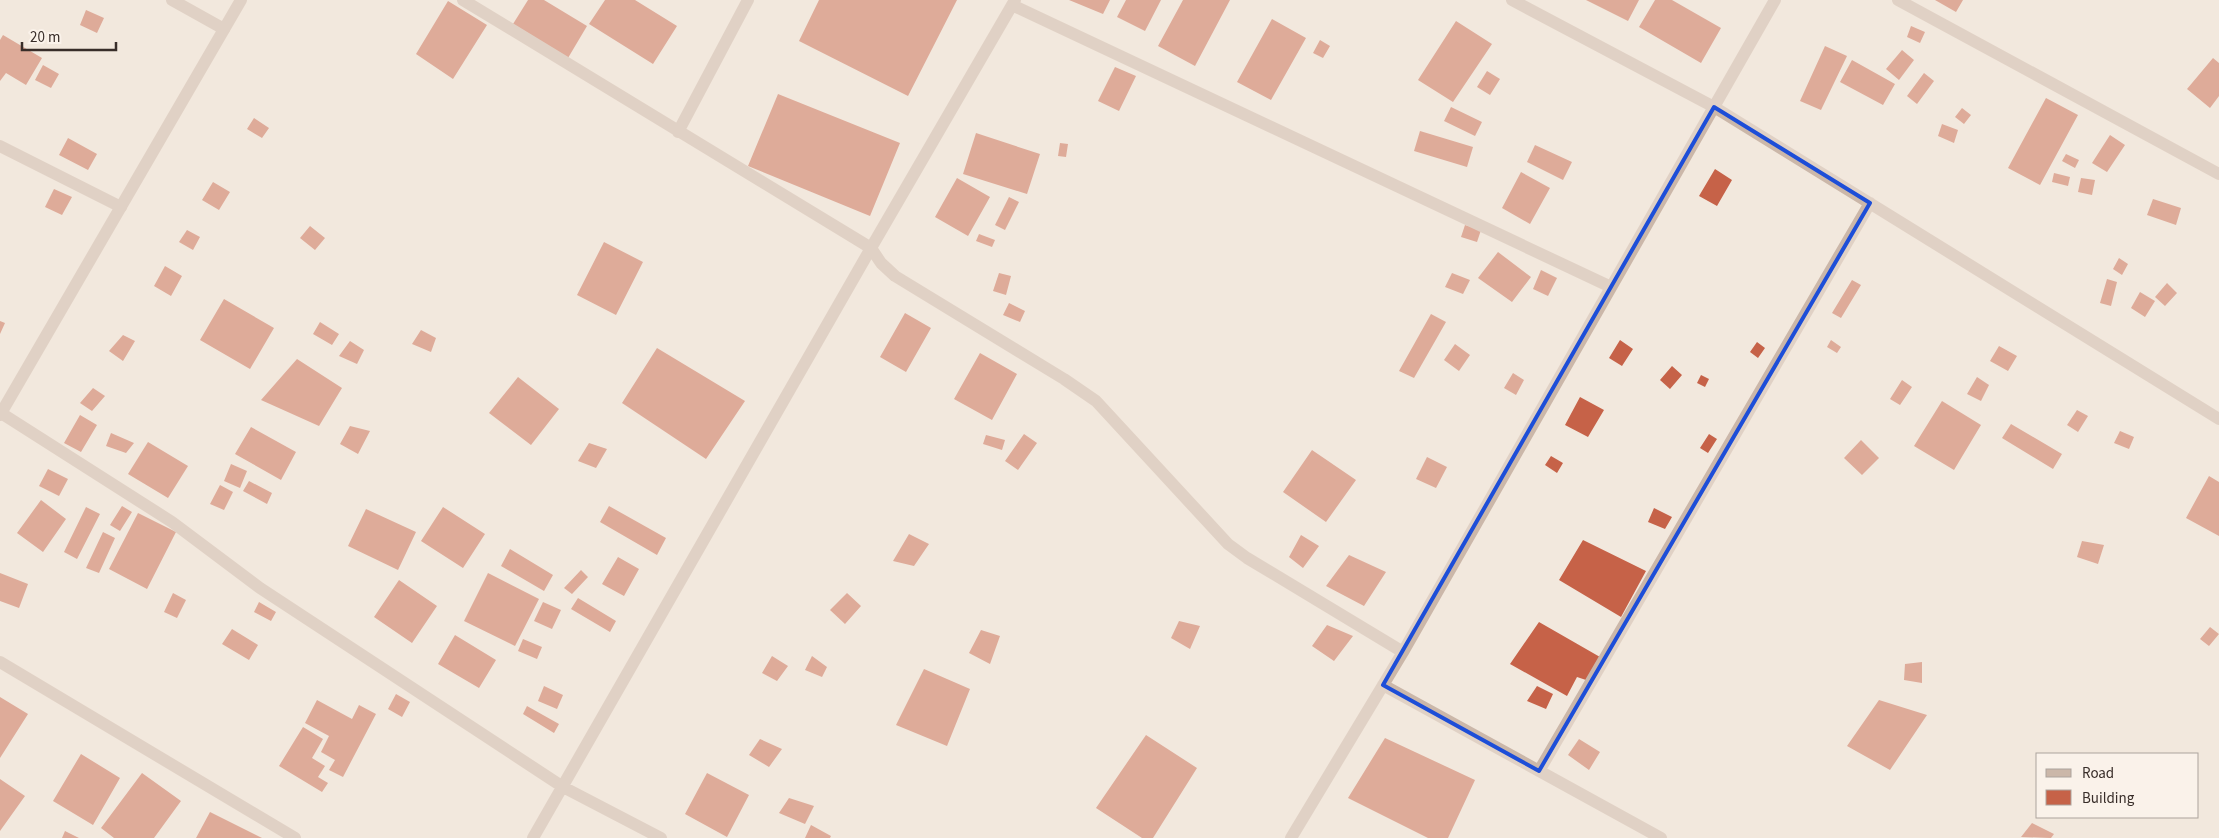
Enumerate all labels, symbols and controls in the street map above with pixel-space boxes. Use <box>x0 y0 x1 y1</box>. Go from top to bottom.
scale bar <box>22 20 116 52</box>
text: 20 m <box>30 27 60 48</box>
legend <box>2036 753 2199 818</box>
text: Road <box>2082 763 2114 784</box>
text: Building <box>2082 788 2135 809</box>

